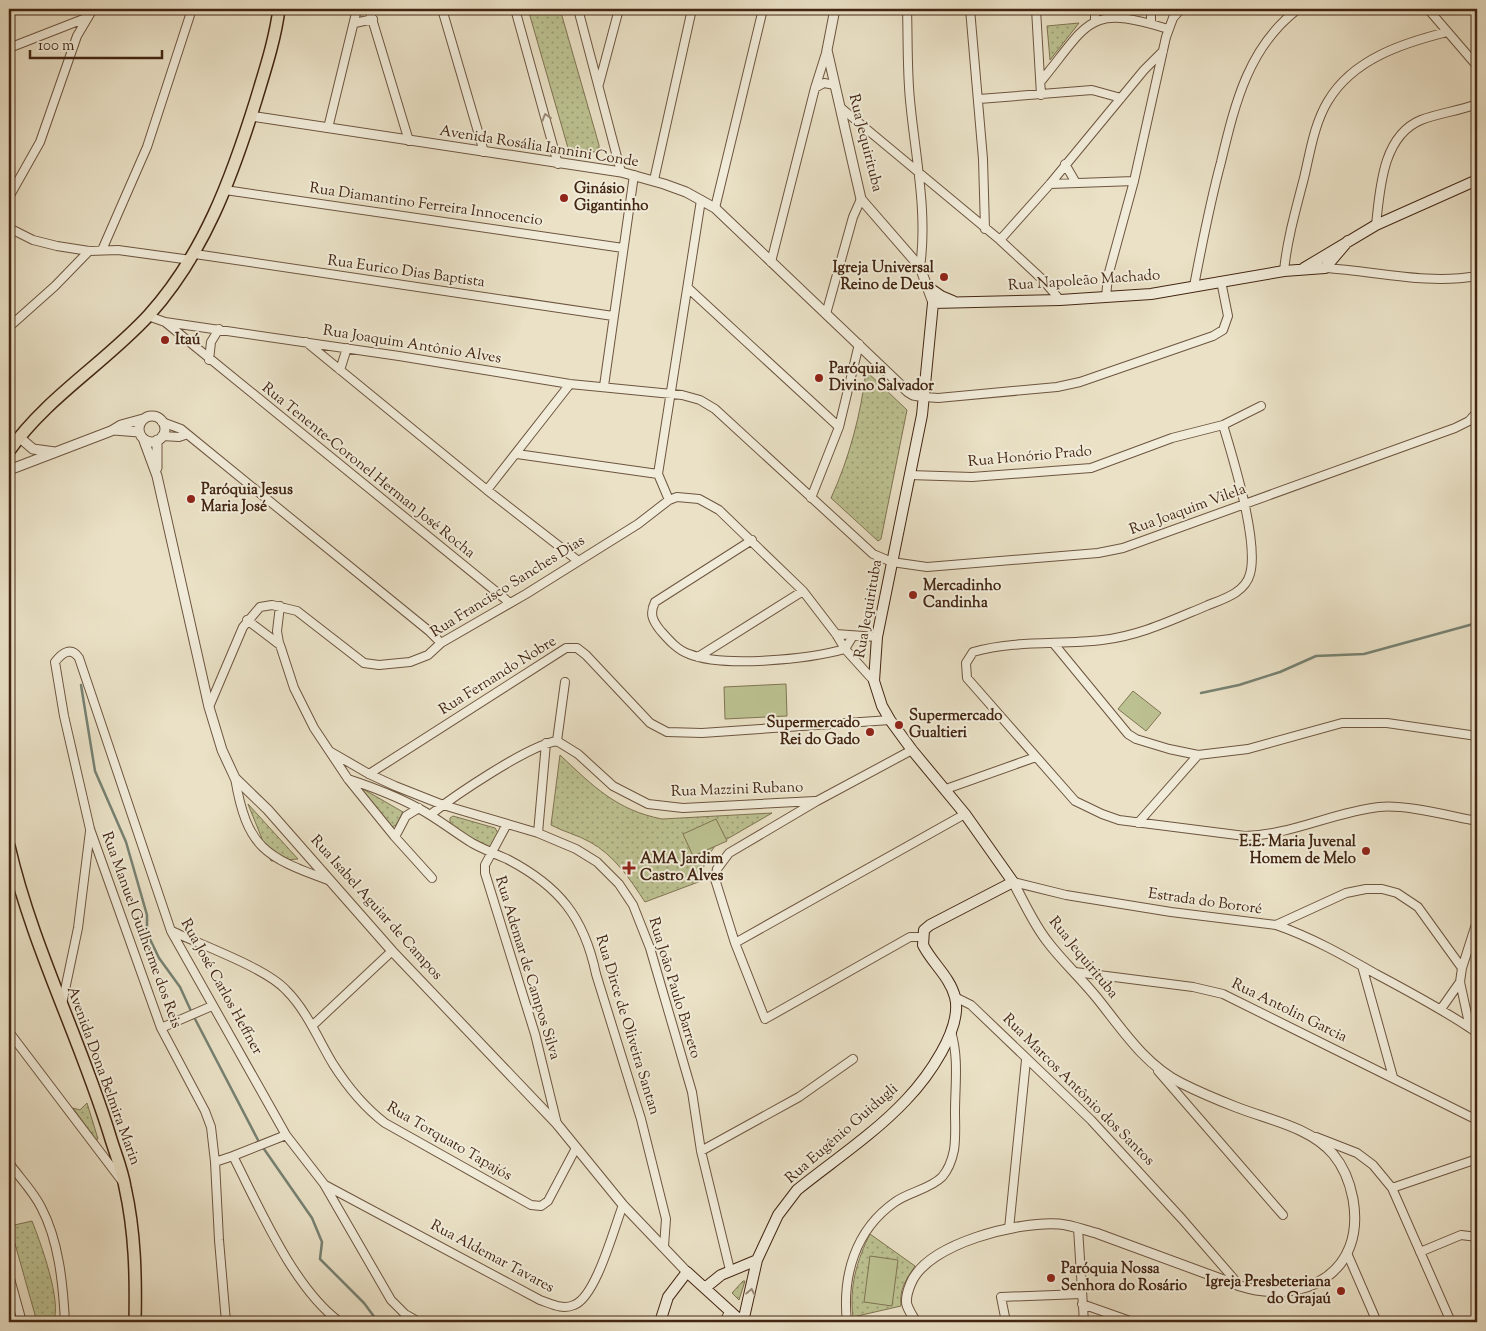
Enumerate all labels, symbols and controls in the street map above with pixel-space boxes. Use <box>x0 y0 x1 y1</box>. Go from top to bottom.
scale bar <box>30 28 162 60</box>
text: 100 m <box>38 36 75 57</box>
street label: Rua Jequirituba <box>843 92 887 194</box>
one-way arrow <box>542 113 552 121</box>
street label: Avenida Rosália Iannini Conde <box>438 121 640 173</box>
street label: Rua Diamantino Ferreira Innocencio <box>308 178 544 232</box>
place label: Ginásio Gigantinho <box>574 179 649 217</box>
marker: Ginásio Gigantinho <box>558 192 570 204</box>
street label: Rua Eurico Dias Baptista <box>326 251 486 293</box>
place label: Igreja Universal Reino de Deus <box>833 258 935 296</box>
street label: Rua Napoleão Machado <box>1007 265 1161 297</box>
marker: Igreja Universal Reino de Deus <box>938 271 950 283</box>
street label: Rua Joaquim Antônio Alves <box>321 321 503 369</box>
place label: Itaú <box>175 330 201 351</box>
marker: Itaú <box>159 334 171 346</box>
place label: Paróquia Divino Salvador <box>829 359 934 397</box>
marker: Paróquia Divino Salvador <box>813 372 825 384</box>
street label: Rua Tenente-Coronel Herman José Rocha <box>257 378 479 564</box>
street label: Rua Honório Prado <box>967 441 1093 473</box>
street label: Rua Joaquim Vilela <box>1127 479 1249 541</box>
place label: Paróquia Jesus Maria José <box>201 480 293 518</box>
marker: Paróquia Jesus Maria José <box>185 493 197 505</box>
street label: Rua Francisco Sanches Dias <box>427 531 589 643</box>
street label: Rua Jequirituba <box>850 558 888 660</box>
place label: Mercadinho Candinha <box>923 576 1001 614</box>
marker: Mercadinho Candinha <box>907 589 919 601</box>
street label: Rua Fernando Nobre <box>435 631 561 721</box>
place label: Supermercado Gualtieri <box>909 706 1002 744</box>
place label: Supermercado Rei do Gado <box>767 713 860 751</box>
marker: Supermercado Gualtieri <box>893 719 905 731</box>
marker: Supermercado Rei do Gado <box>864 726 876 738</box>
street label: Rua Mazzini Rubano <box>670 777 804 803</box>
street label: Rua Manuel Guilherme dos Reis <box>96 829 186 1031</box>
street label: Rua Isabel Aguiar de Campos <box>305 831 447 985</box>
place label: E.E. Maria Juvenal Homem de Melo <box>1239 832 1357 870</box>
marker: E.E. Maria Juvenal Homem de Melo <box>1360 845 1372 857</box>
place label: AMA Jardim Castro Alves <box>640 849 724 887</box>
marker: AMA Jardim Castro Alves <box>622 861 636 875</box>
street label: Rua Ademar de Campos Silva <box>489 874 565 1062</box>
street label: Estrada do Bororé <box>1147 884 1263 920</box>
street label: Rua Jequirituba <box>1043 913 1123 1004</box>
street label: Rua José Carlos Heffner <box>175 915 267 1059</box>
street label: Rua João Paulo Barreto <box>643 915 705 1061</box>
street label: Rua Dirce de Oliveira Santan <box>590 932 664 1118</box>
street label: Rua Antolin Garcia <box>1228 974 1350 1048</box>
street label: Avenida Dona Belmira Marin <box>61 984 145 1168</box>
street label: Rua Marcos Antônio dos Santos <box>997 1009 1159 1171</box>
street label: Rua Eugênio Guidugli <box>781 1079 903 1189</box>
street label: Rua Torquato Tapajós <box>382 1097 516 1187</box>
street label: Rua Aldemar Tavares <box>426 1215 558 1299</box>
place label: Paróquia Nossa Senhora do Rosário <box>1061 1259 1187 1297</box>
marker: Paróquia Nossa Senhora do Rosário <box>1045 1272 1057 1284</box>
place label: Igreja Presbeteriana do Grajaú <box>1206 1272 1331 1310</box>
marker: Igreja Presbeteriana do Grajaú <box>1335 1285 1347 1297</box>
one-way arrow <box>745 1287 755 1296</box>

